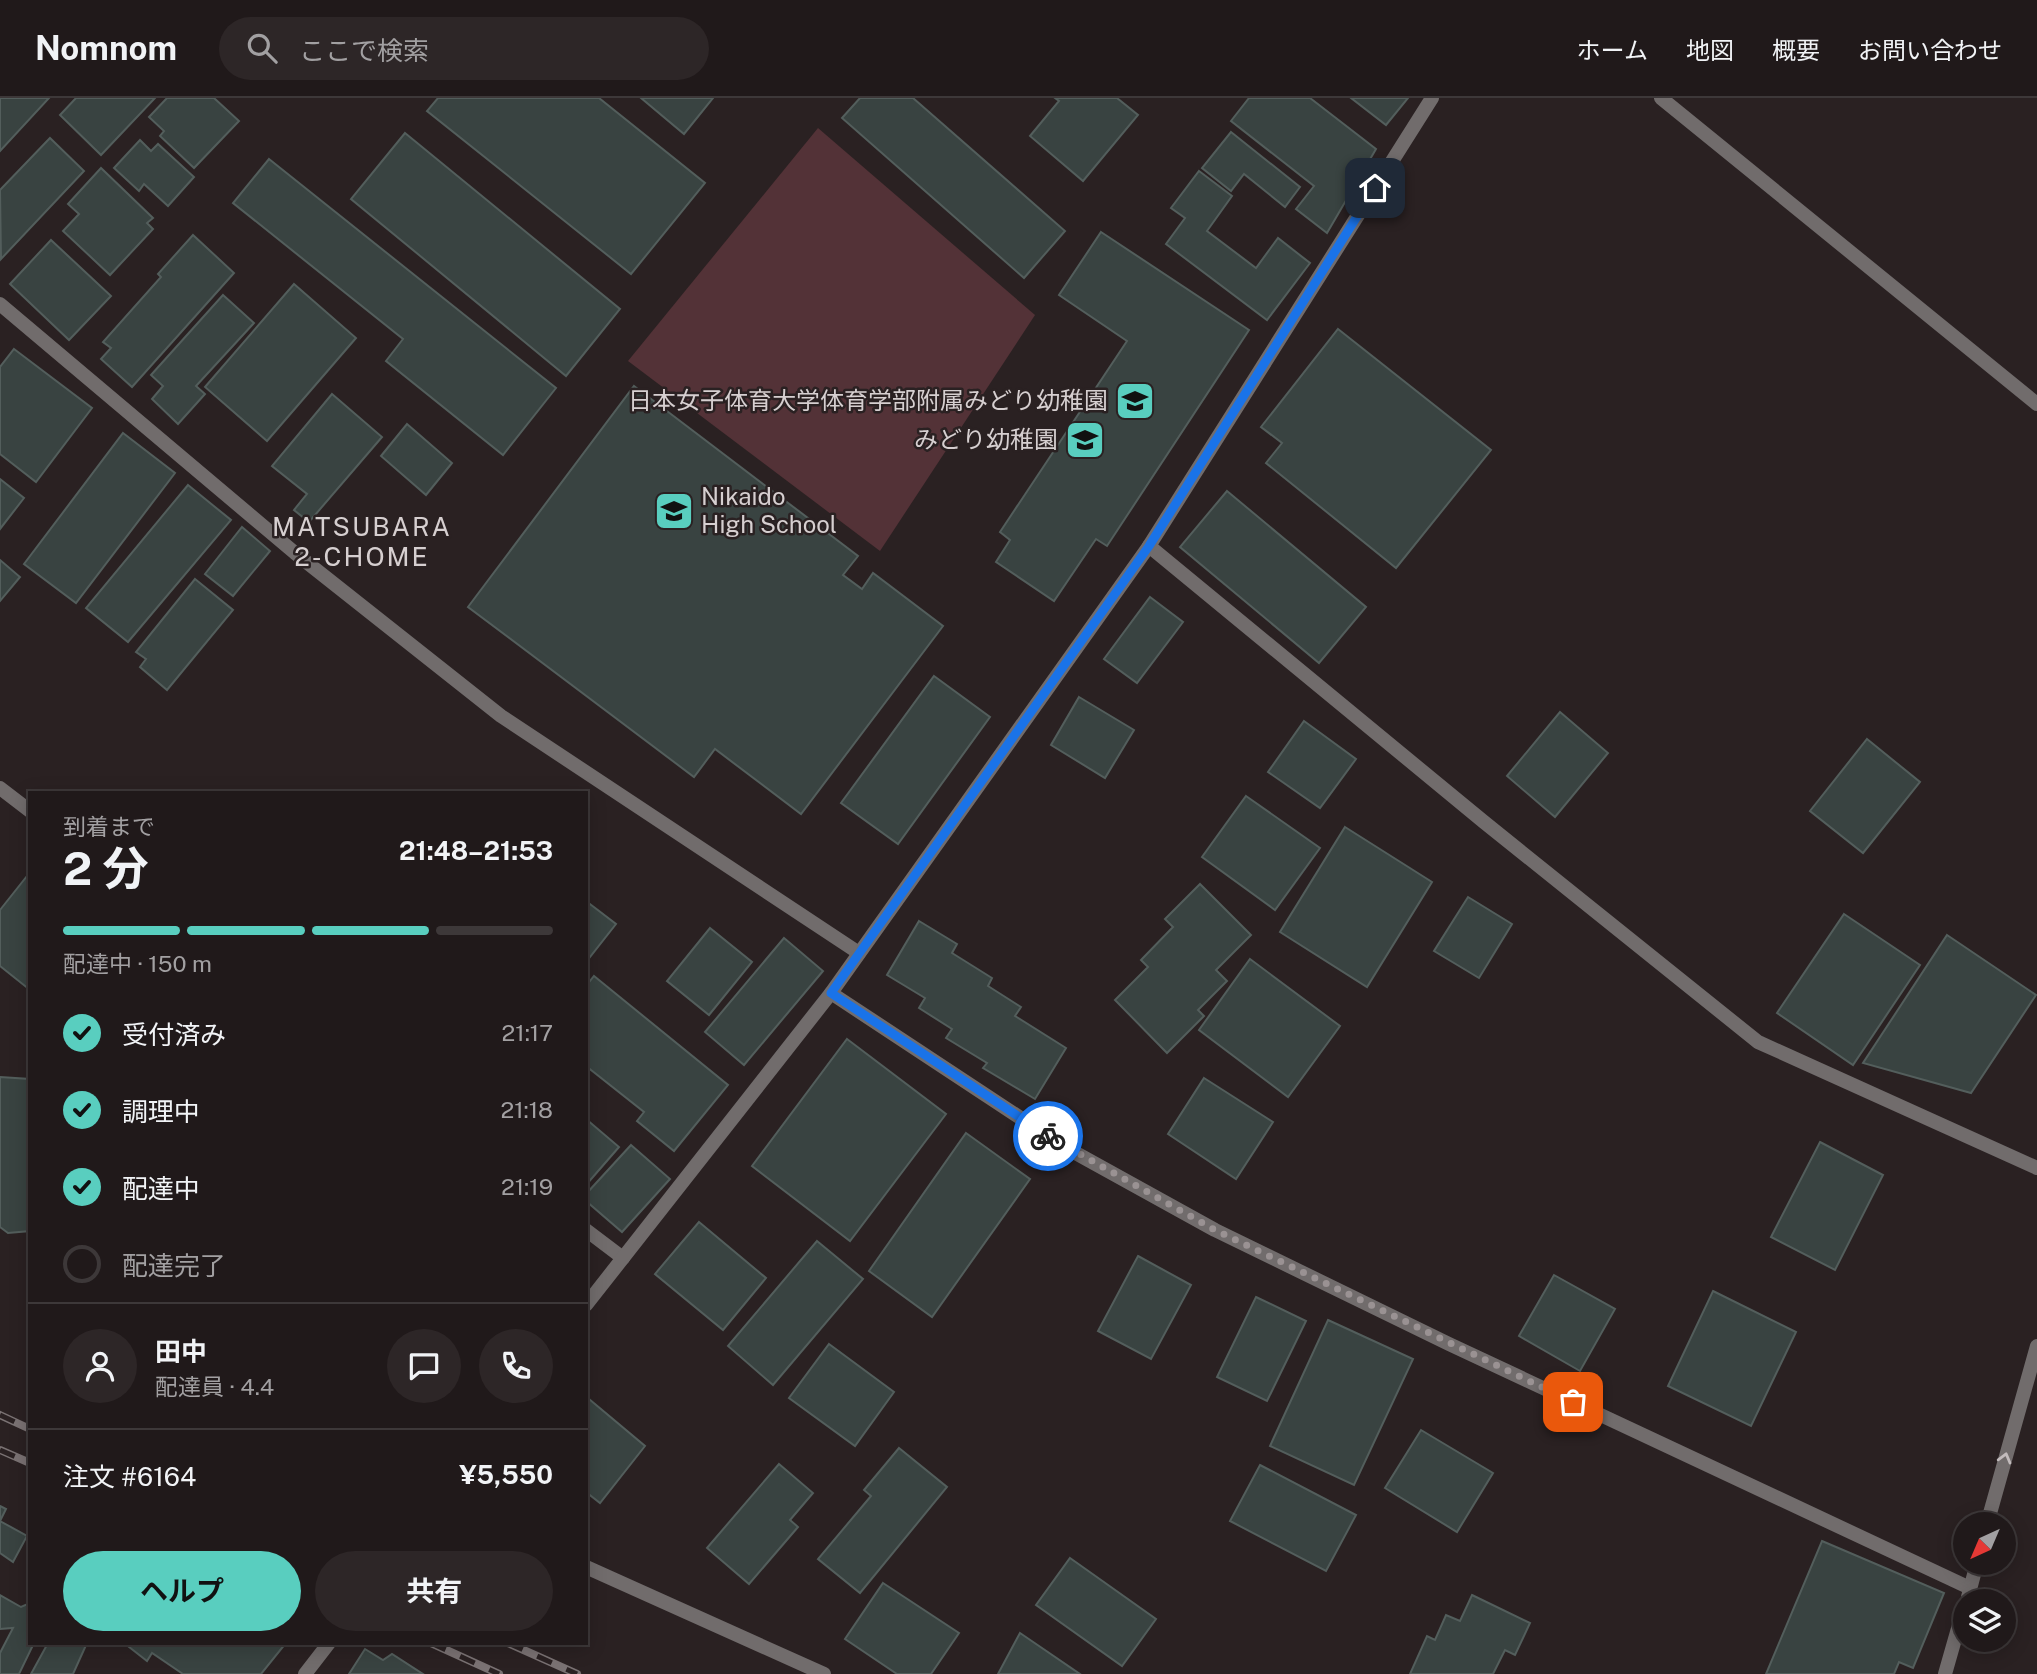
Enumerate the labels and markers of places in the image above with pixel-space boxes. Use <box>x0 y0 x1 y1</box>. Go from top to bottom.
pin <box>1345 158 1405 218</box>
school or university icon: 日本女子体育大学体育学部附属みどり幼稚園 <box>1114 380 1156 422</box>
place label: 日本女子体育大学体育学部附属みどり幼稚園 <box>628 386 1108 414</box>
school or university icon: みどり幼稚園 <box>1064 419 1106 461</box>
place label: みどり幼稚園 <box>914 425 1058 453</box>
place label: Nikaido High School <box>701 482 837 538</box>
school or university icon: Nikaido High School <box>653 490 695 532</box>
pin <box>1543 1372 1603 1432</box>

